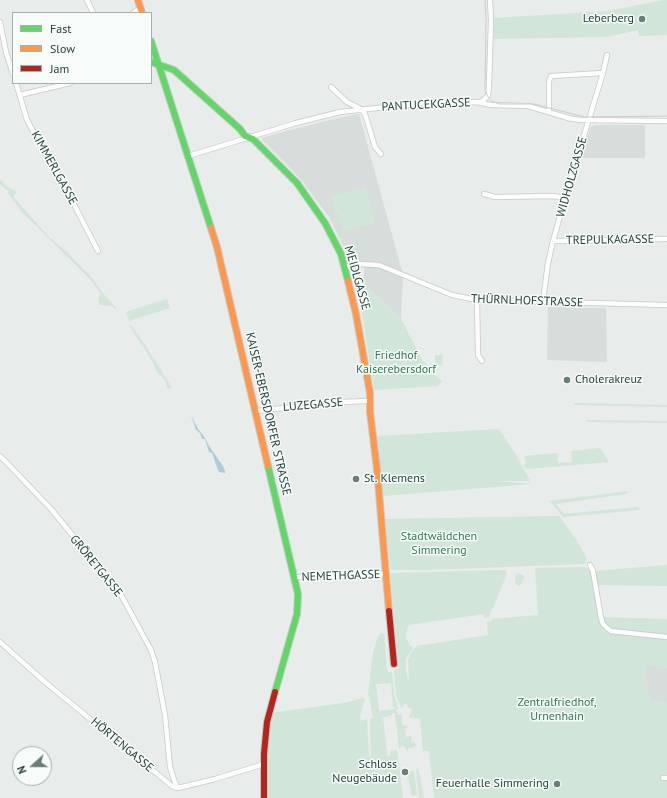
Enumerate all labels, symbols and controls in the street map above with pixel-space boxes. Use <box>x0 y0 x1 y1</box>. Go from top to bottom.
legend <box>12 12 152 84</box>
place label: Leberberg <box>583 12 634 26</box>
marker: Leberberg <box>637 14 647 24</box>
text: Fast <box>50 21 71 36</box>
text: Slow <box>50 41 75 56</box>
text: Jam <box>50 61 69 76</box>
street label: PANTUCEKGASSE <box>381 95 471 115</box>
street label: KIMMERLGASSE <box>28 129 80 207</box>
street label: WIDHOLZGASSE <box>554 135 590 219</box>
street label: TREPULKAGASSE <box>566 232 654 248</box>
street label: MEIDLGASSE <box>341 244 373 312</box>
street label: THÜRNLHOFSTRASSE <box>471 292 583 310</box>
street label: KAISER-EBERSDORFER STRASSE <box>242 331 294 497</box>
park label: Friedhof Kaiserebersdorf <box>356 349 436 377</box>
place label: Cholerakreuz <box>575 373 642 387</box>
marker: Cholerakreuz <box>562 375 572 385</box>
street label: LUZEGASSE <box>282 395 344 415</box>
place label: St. Klemens <box>364 472 425 486</box>
marker: St. Klemens <box>351 474 361 484</box>
park label: Stadtwäldchen Simmering <box>401 530 477 558</box>
street label: GRÖRETGASSE <box>67 532 125 600</box>
street label: NEMETHGASSE <box>301 567 381 585</box>
park label: Zentralfriedhof, Urnenhain <box>518 696 596 724</box>
street label: HÖRTENGASSE <box>88 715 156 775</box>
north arrow <box>12 746 52 786</box>
place label: Schloss Neugebäude <box>332 758 397 786</box>
text: N <box>14 764 30 776</box>
marker: Schloss Neugebäude <box>400 767 410 777</box>
place label: Feuerhalle Simmering <box>436 777 549 791</box>
marker: Feuerhalle Simmering <box>552 779 562 789</box>

